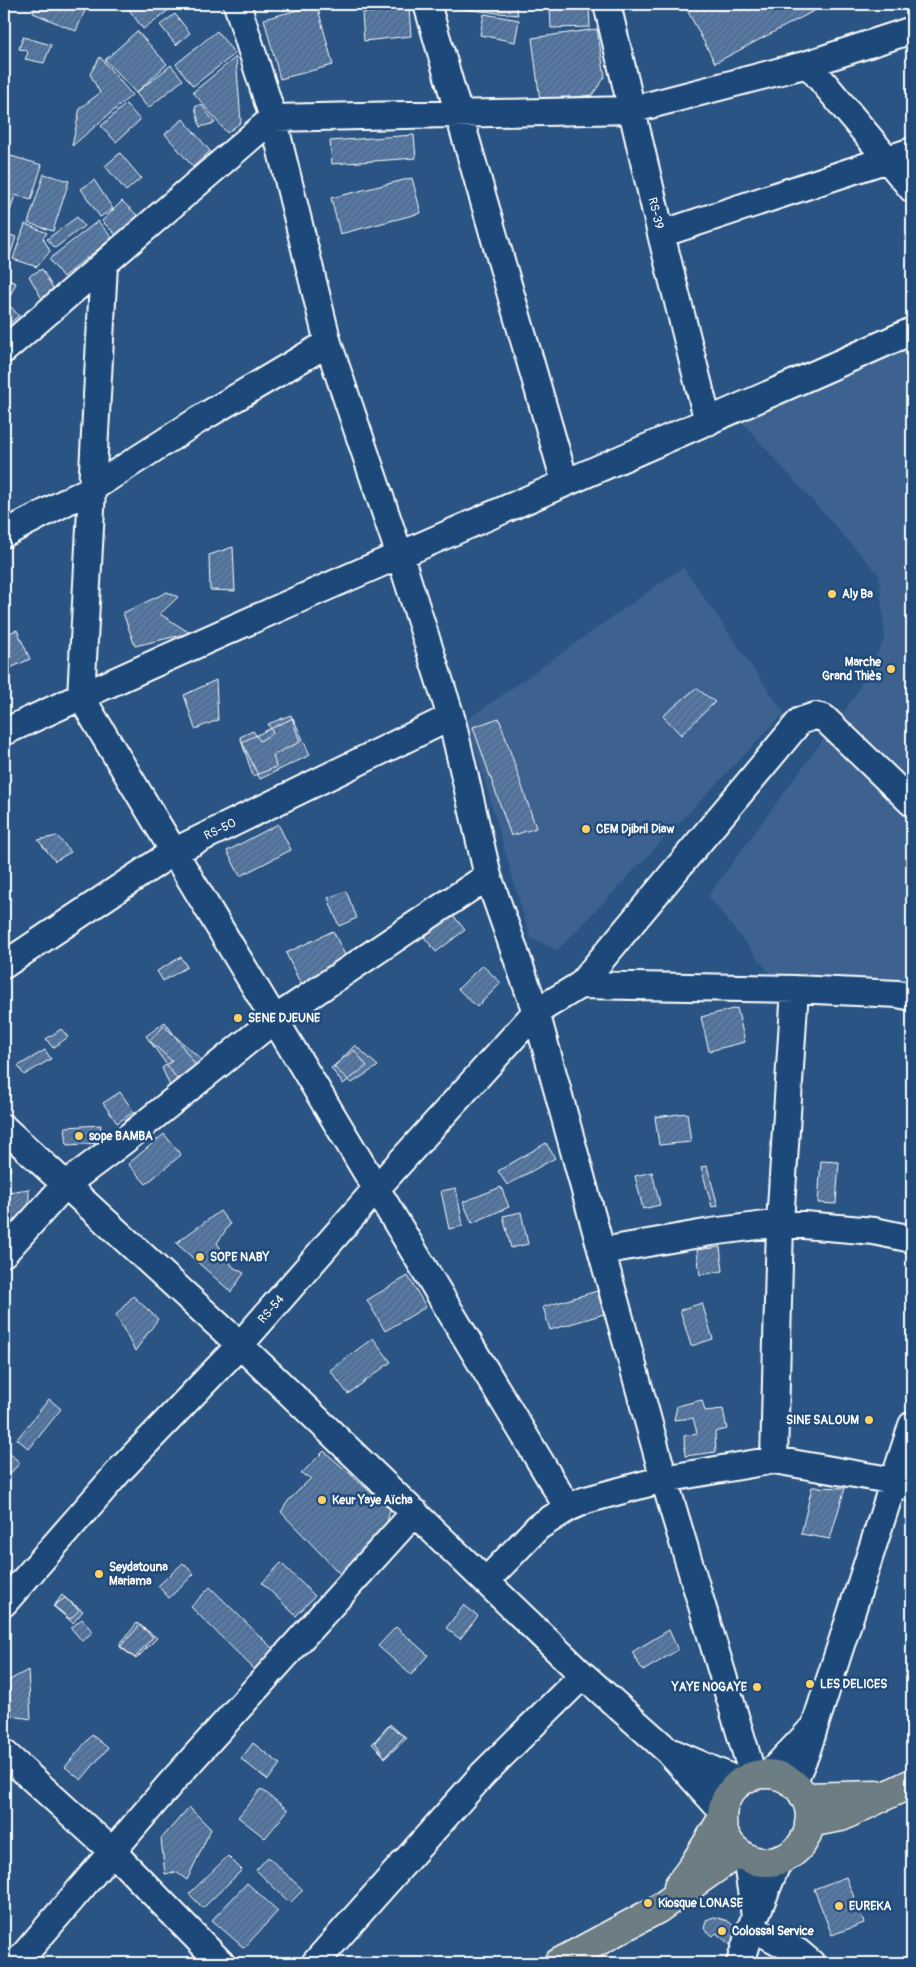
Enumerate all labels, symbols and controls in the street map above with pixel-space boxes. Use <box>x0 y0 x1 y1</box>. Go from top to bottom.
street label: RS-39 <box>644 196 667 230</box>
place label: Aly Ba <box>842 587 873 602</box>
marker: Aly Ba <box>826 588 838 600</box>
place label: Marche Grand Thiès <box>822 655 882 684</box>
marker: Marche Grand Thiès <box>885 663 897 675</box>
street label: RS-50 <box>202 815 239 844</box>
place label: CEM Djibril Diaw <box>596 822 675 837</box>
marker: CEM Djibril Diaw <box>580 823 592 835</box>
place label: SENE DJEUNE <box>248 1011 321 1026</box>
marker: SENE DJEUNE <box>232 1012 244 1024</box>
place label: sope BAMBA <box>89 1129 153 1144</box>
marker: sope BAMBA <box>73 1130 85 1142</box>
place label: SOPE NABY <box>210 1250 269 1265</box>
marker: SOPE NABY <box>194 1251 206 1263</box>
street label: RS-54 <box>255 1292 288 1327</box>
place label: SINE SALOUM <box>786 1413 859 1428</box>
marker: SINE SALOUM <box>863 1414 875 1426</box>
place label: Keur Yaye Aïcha <box>332 1493 413 1508</box>
marker: Keur Yaye Aïcha <box>316 1494 328 1506</box>
place label: Seydatouna Mariama <box>109 1560 168 1589</box>
marker: Seydatouna Mariama <box>93 1568 105 1580</box>
place label: LES DELICES <box>820 1677 887 1692</box>
marker: LES DELICES <box>804 1678 816 1690</box>
place label: YAYE NOGAYE <box>671 1680 748 1695</box>
marker: YAYE NOGAYE <box>751 1681 763 1693</box>
place label: Kiosque LONASE <box>658 1896 744 1911</box>
marker: Kiosque LONASE <box>642 1897 654 1909</box>
place label: EUREKA <box>849 1899 892 1914</box>
marker: EUREKA <box>833 1900 845 1912</box>
place label: Colossal Service <box>732 1924 815 1939</box>
marker: Colossal Service <box>716 1925 728 1937</box>

